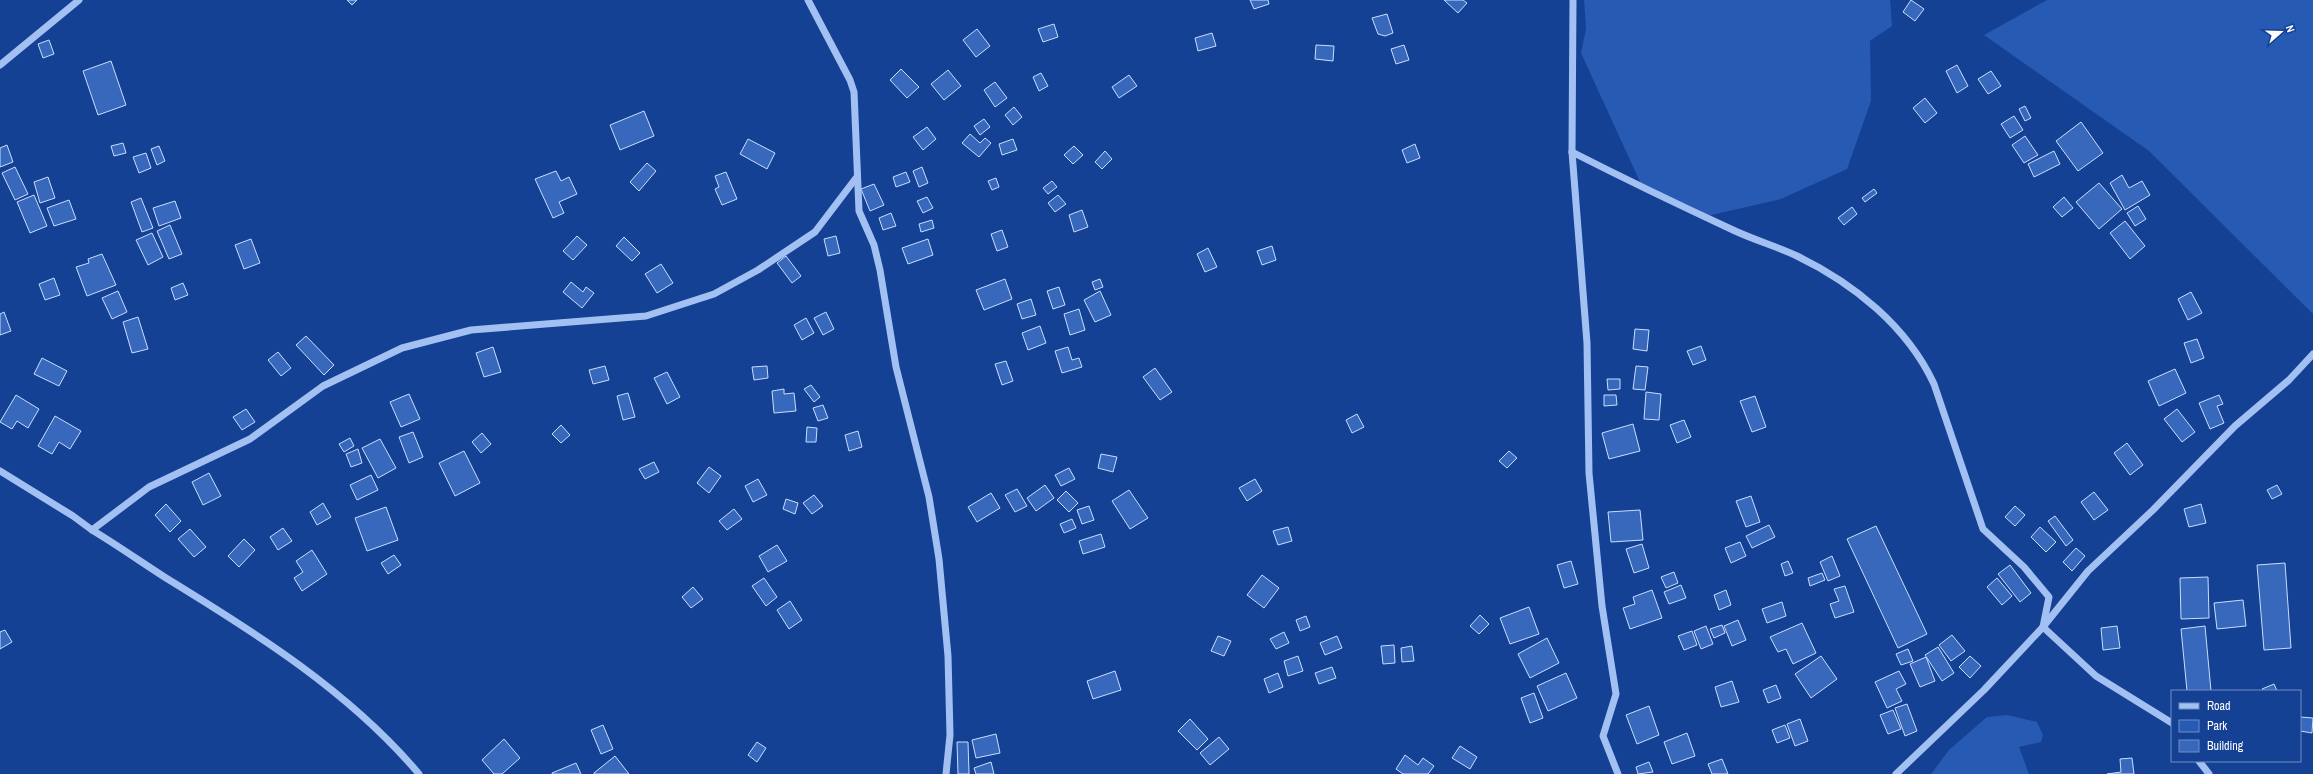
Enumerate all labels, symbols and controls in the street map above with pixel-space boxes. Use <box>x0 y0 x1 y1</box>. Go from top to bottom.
north arrow <box>2261 12 2301 52</box>
text: N <box>2283 23 2298 34</box>
legend <box>2171 690 2301 762</box>
text: Road <box>2207 698 2231 714</box>
text: Park <box>2207 718 2227 734</box>
text: Building <box>2207 738 2244 754</box>

